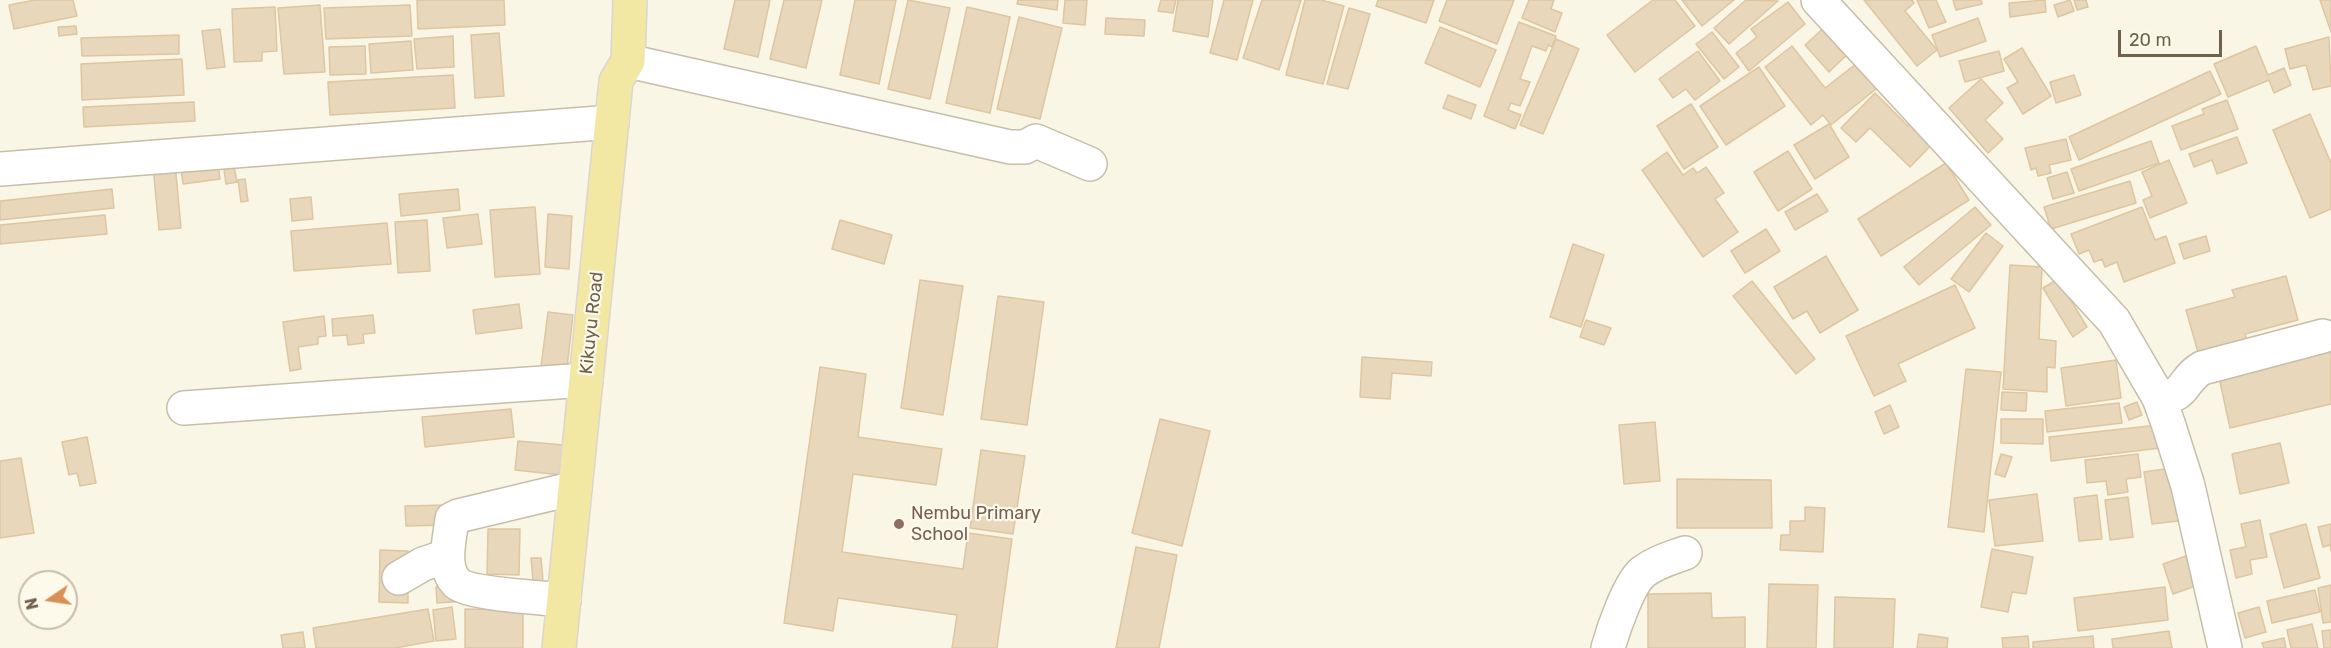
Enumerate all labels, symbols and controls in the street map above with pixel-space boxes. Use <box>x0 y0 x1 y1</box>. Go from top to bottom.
scale bar <box>2121 18 2224 56</box>
text: 20 m <box>2129 29 2171 51</box>
street label: Kikuyu Road <box>576 271 608 375</box>
place label: Nembu Primary School <box>911 503 1041 546</box>
marker: Nembu Primary School <box>892 517 906 531</box>
north arrow <box>18 570 78 630</box>
text: N <box>21 596 42 611</box>

